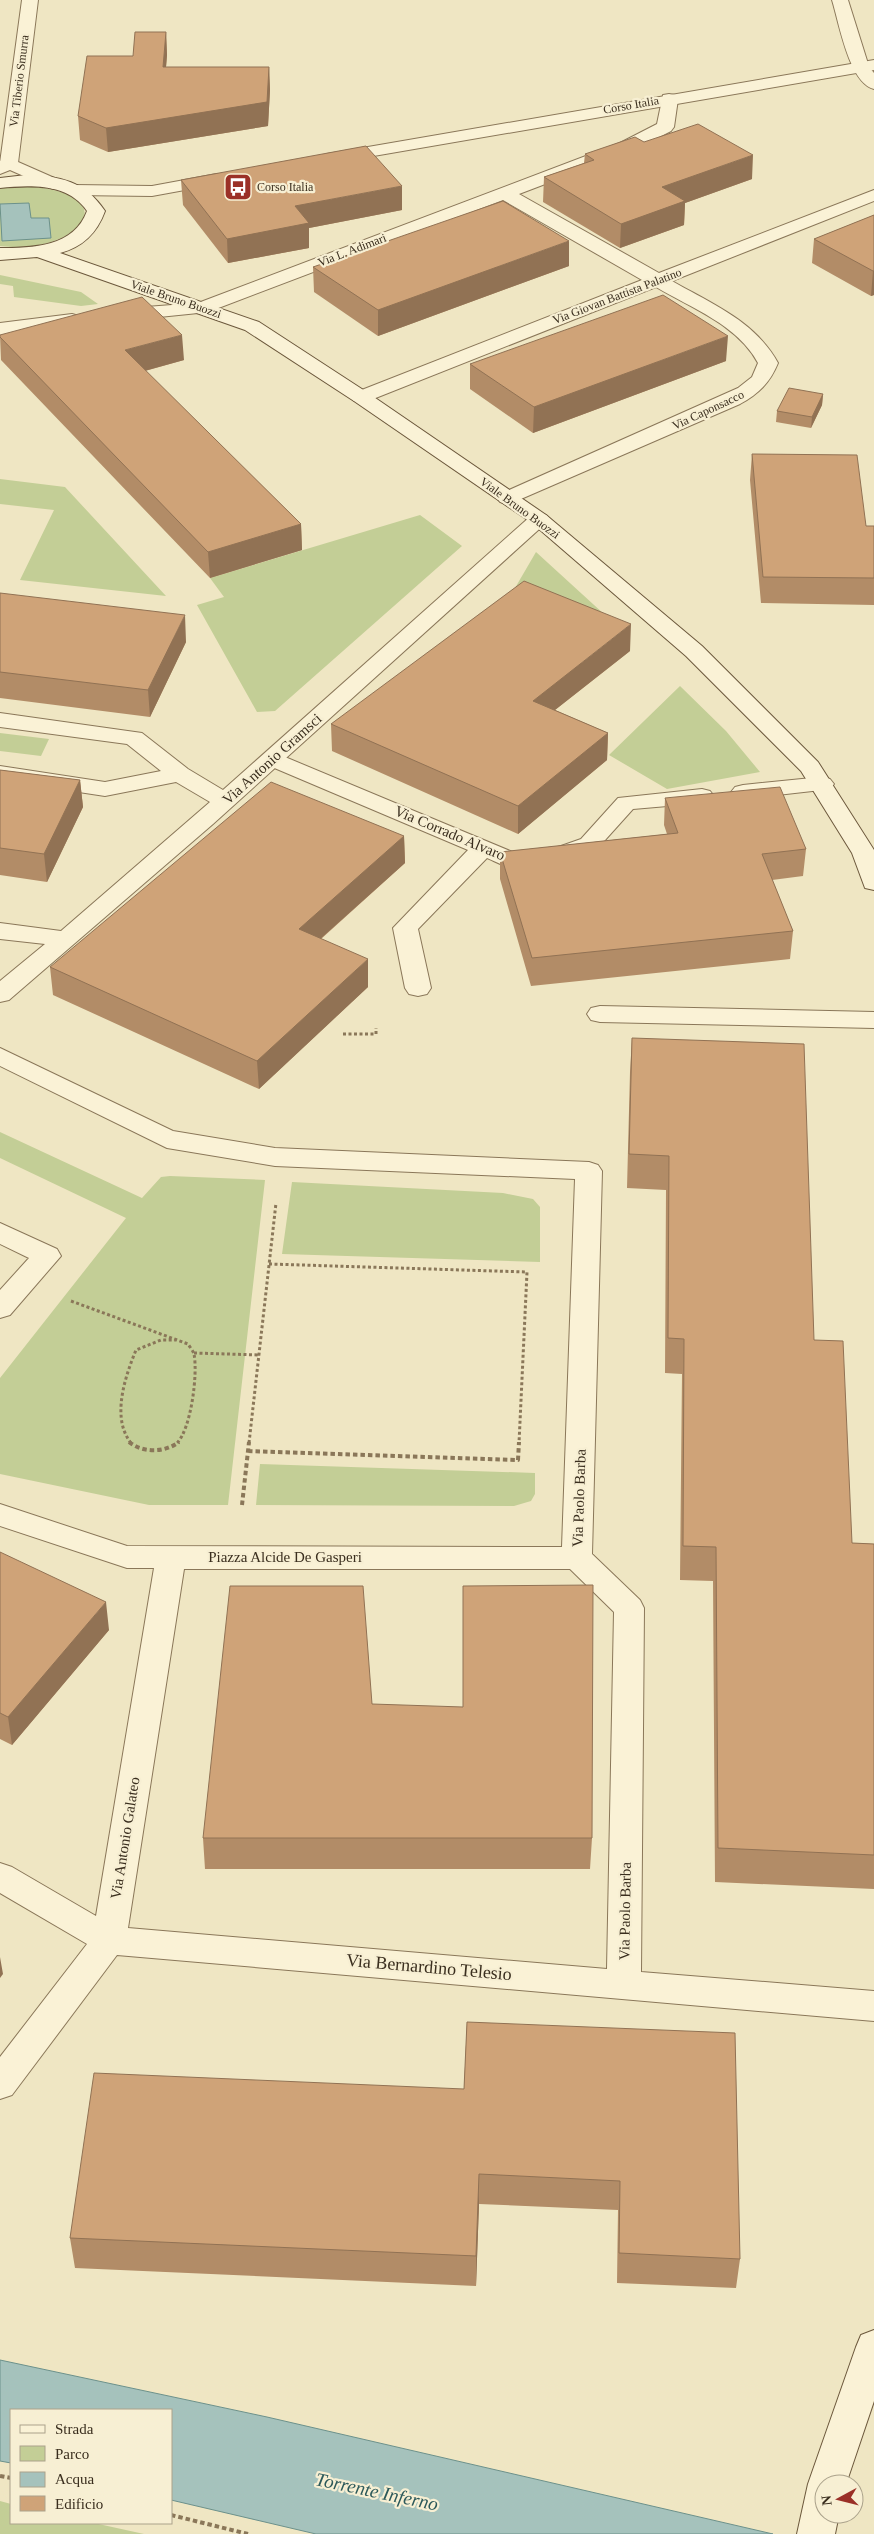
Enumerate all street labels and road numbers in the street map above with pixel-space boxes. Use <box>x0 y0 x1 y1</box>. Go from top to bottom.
street label: Via Tiberio Smurra <box>6 34 32 128</box>
street label: Corso Italia <box>602 93 661 117</box>
street label: Via L. Adimari <box>316 230 389 269</box>
street label: Via Giovan Battista Palatino <box>551 265 683 327</box>
street label: Viale Bruno Buozzi <box>129 277 224 321</box>
street label: Via Caponsacco <box>670 387 746 433</box>
street label: Viale Bruno Buozzi <box>477 474 563 542</box>
street label: Via Antonio Gramsci <box>219 710 325 808</box>
street label: Via Corrado Alvaro <box>392 803 508 863</box>
street label: Via Paolo Barba <box>569 1448 589 1547</box>
street label: Piazza Alcide De Gasperi <box>208 1549 362 1565</box>
street label: Via Antonio Galateo <box>107 1776 143 1900</box>
street label: Via Paolo Barba <box>616 1861 634 1960</box>
street label: Via Bernardino Telesio <box>345 1950 513 1984</box>

